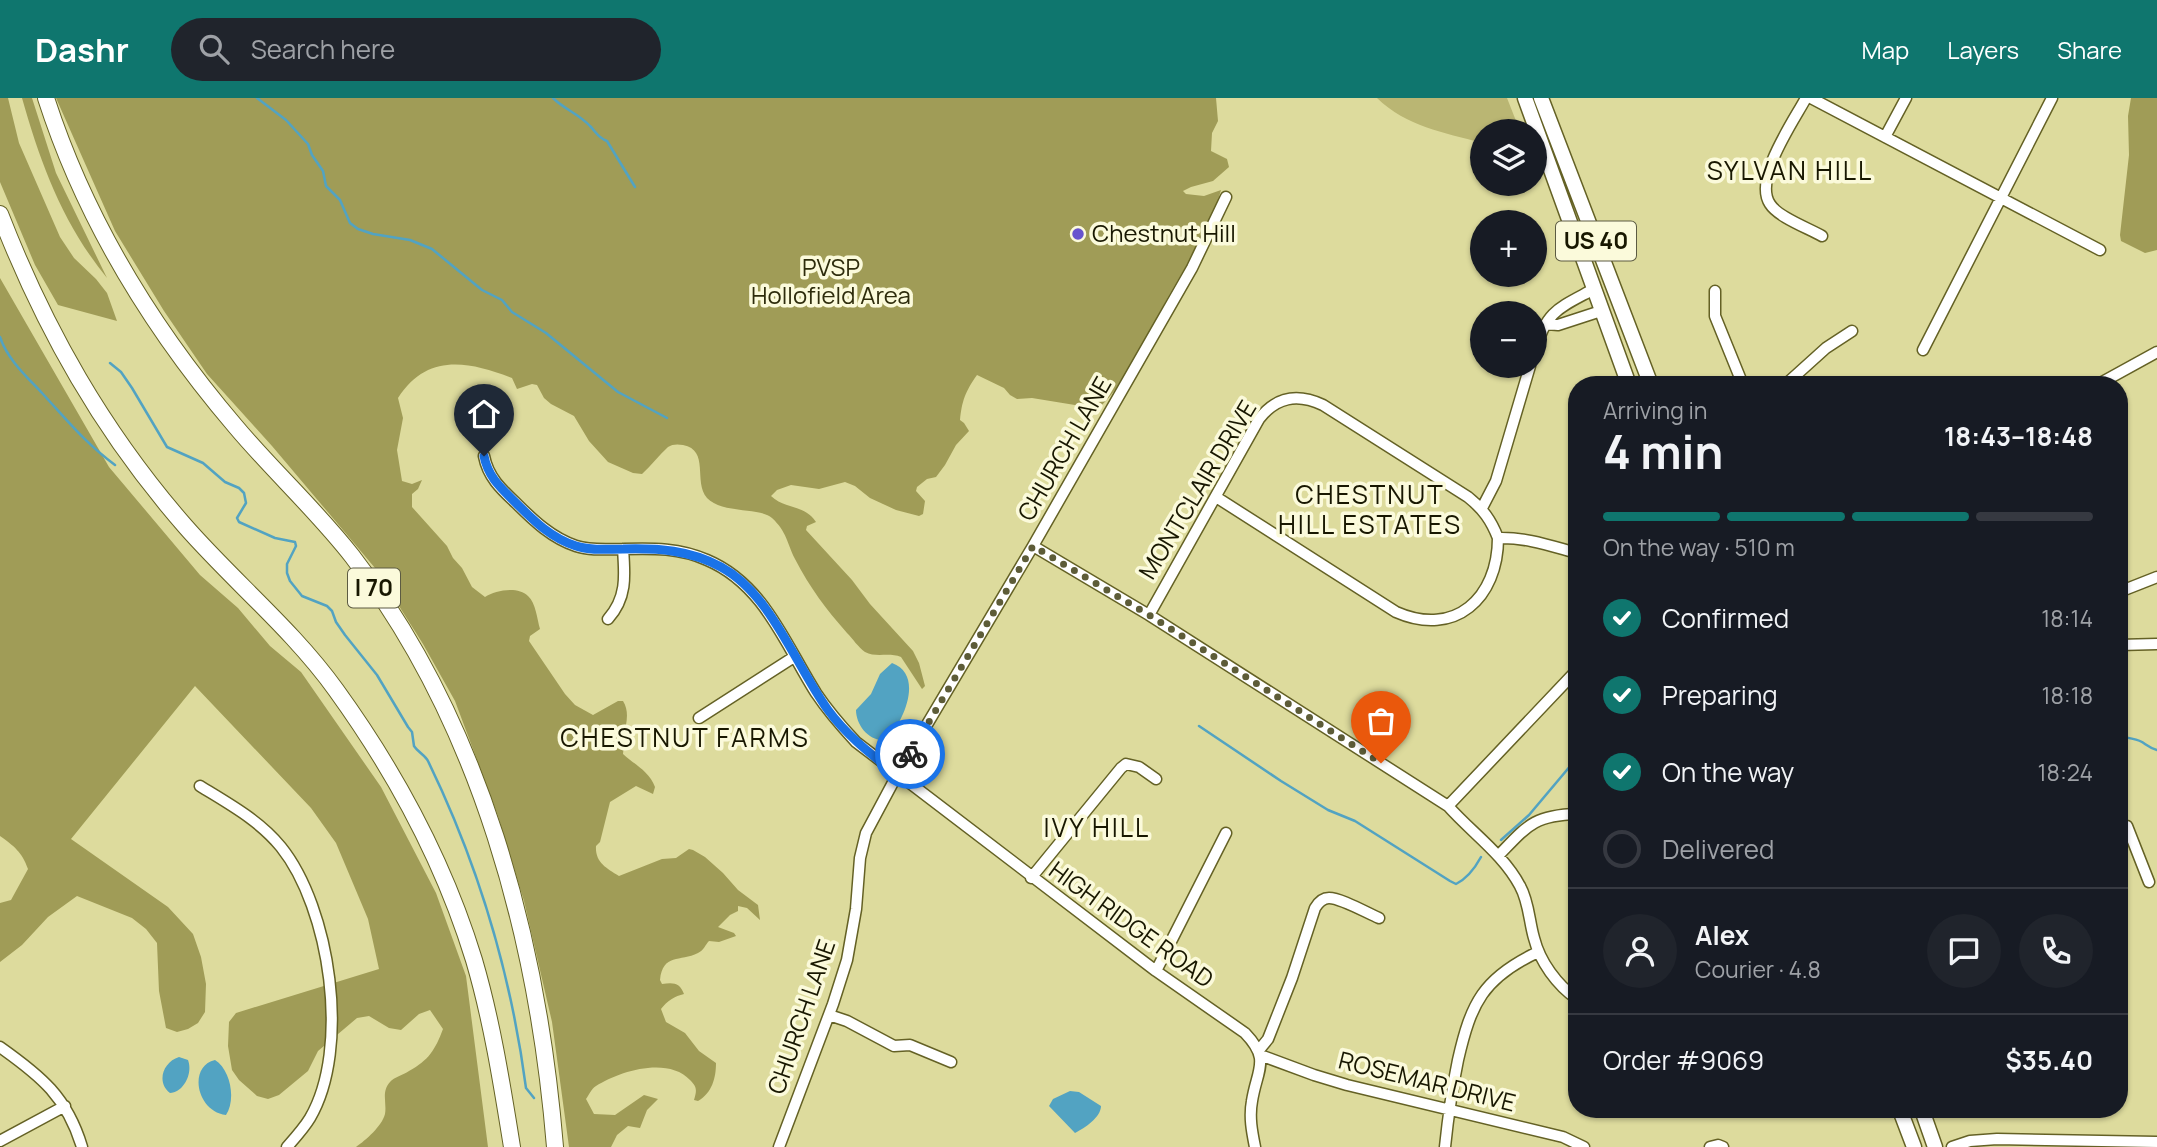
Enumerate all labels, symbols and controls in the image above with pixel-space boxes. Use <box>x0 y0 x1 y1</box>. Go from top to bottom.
search box <box>171 18 661 81</box>
text: Dashr <box>35 27 129 72</box>
icon: search <box>195 30 233 68</box>
text: Search here <box>251 31 395 67</box>
text: Map <box>1862 33 1909 66</box>
text: Layers <box>1947 33 2019 66</box>
text: Share <box>2057 33 2122 66</box>
map controls <box>1470 119 1547 378</box>
button: layers <box>1470 119 1547 196</box>
district label: SYLVAN HILL <box>1707 152 1873 188</box>
button: + <box>1470 210 1547 287</box>
place label: Chestnut Hill <box>1092 216 1236 249</box>
road number: US 40 <box>1556 222 1636 260</box>
marker: Chestnut Hill <box>1070 226 1086 242</box>
park label: PVSP Hollofield Area <box>751 250 911 311</box>
button: − <box>1470 301 1547 378</box>
street label: CHURCH LANE <box>1009 370 1118 526</box>
pin <box>454 384 514 456</box>
street label: MONTCLAIR DRIVE <box>1130 394 1263 585</box>
text: Arriving in <box>1603 394 1708 426</box>
icon: home <box>465 395 503 433</box>
text: 18:43–18:48 <box>1944 418 2093 454</box>
text: 4 min <box>1603 420 1723 483</box>
district label: CHESTNUT HILL ESTATES <box>1278 476 1462 542</box>
text: On the way · 510 m <box>1603 531 1795 563</box>
road number: I 70 <box>348 568 400 608</box>
icon: check <box>1603 599 1641 637</box>
text: Confirmed <box>1662 600 1789 636</box>
text: 18:14 <box>2041 602 2093 634</box>
icon: check <box>1603 676 1641 714</box>
text: Preparing <box>1662 677 1778 713</box>
text: 18:18 <box>2041 679 2093 711</box>
pin <box>1351 691 1411 763</box>
icon: bag <box>1362 702 1400 740</box>
district label: CHESTNUT FARMS <box>560 719 810 755</box>
courier <box>875 719 945 789</box>
icon: bike <box>891 735 929 773</box>
icon: check <box>1603 753 1641 791</box>
text: On the way <box>1662 754 1794 790</box>
text: 18:24 <box>2038 756 2093 788</box>
district label: IVY HILL <box>1044 809 1150 845</box>
text: Delivered <box>1662 831 1774 867</box>
street label: HIGH RIDGE ROAD <box>1043 853 1221 995</box>
button: person <box>1603 914 1677 988</box>
button: chat <box>1927 914 2001 988</box>
button: phone <box>2019 914 2093 988</box>
text: Alex <box>1695 917 1749 953</box>
street label: CHURCH LANE <box>759 935 842 1098</box>
text: Courier · 4.8 <box>1695 953 1821 985</box>
text: Order #9069 <box>1603 1042 1764 1078</box>
text: $35.40 <box>2005 1042 2093 1078</box>
street label: ROSEMAR DRIVE <box>1335 1043 1519 1118</box>

